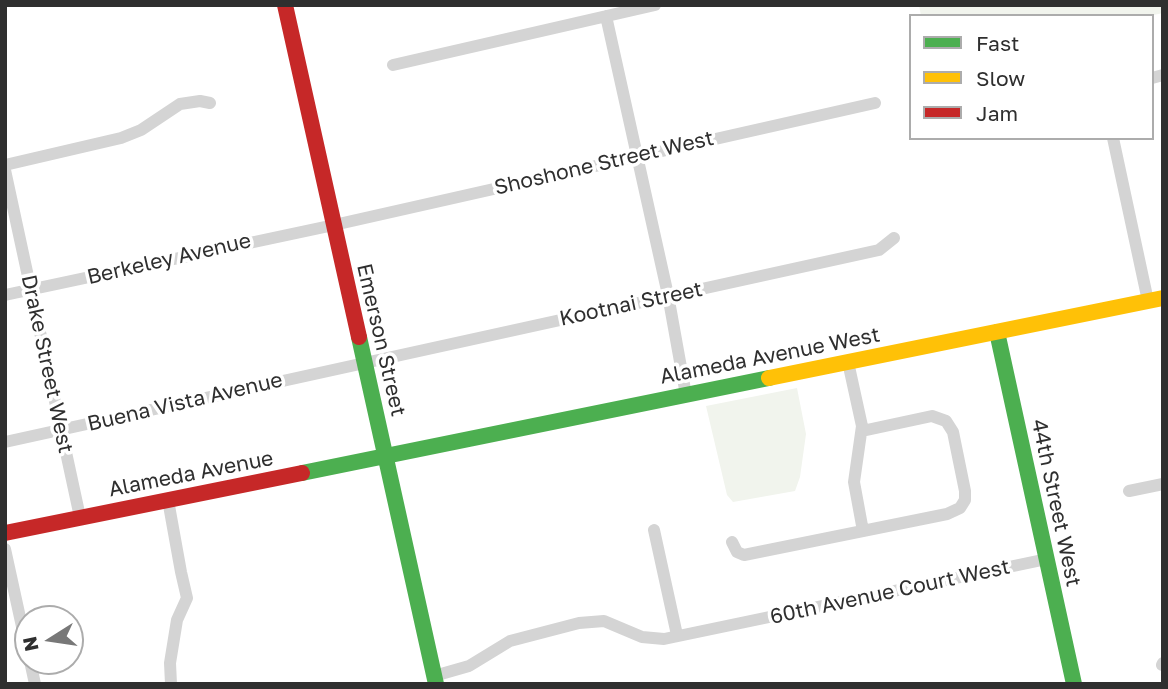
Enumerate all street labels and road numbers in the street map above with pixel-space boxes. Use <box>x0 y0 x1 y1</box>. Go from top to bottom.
street label: Shoshone Street West <box>492 125 716 201</box>
street label: Berkeley Avenue <box>85 228 253 290</box>
street label: Emerson Street <box>351 261 411 419</box>
street label: Drake Street West <box>16 272 78 456</box>
street label: Kootnai Street <box>557 277 705 331</box>
street label: Alameda Avenue West <box>658 322 882 390</box>
street label: Buena Vista Avenue <box>85 367 285 437</box>
street label: 44th Street West <box>1026 417 1086 589</box>
street label: Alameda Avenue <box>107 446 275 502</box>
street label: 60th Avenue Court West <box>768 554 1012 630</box>

